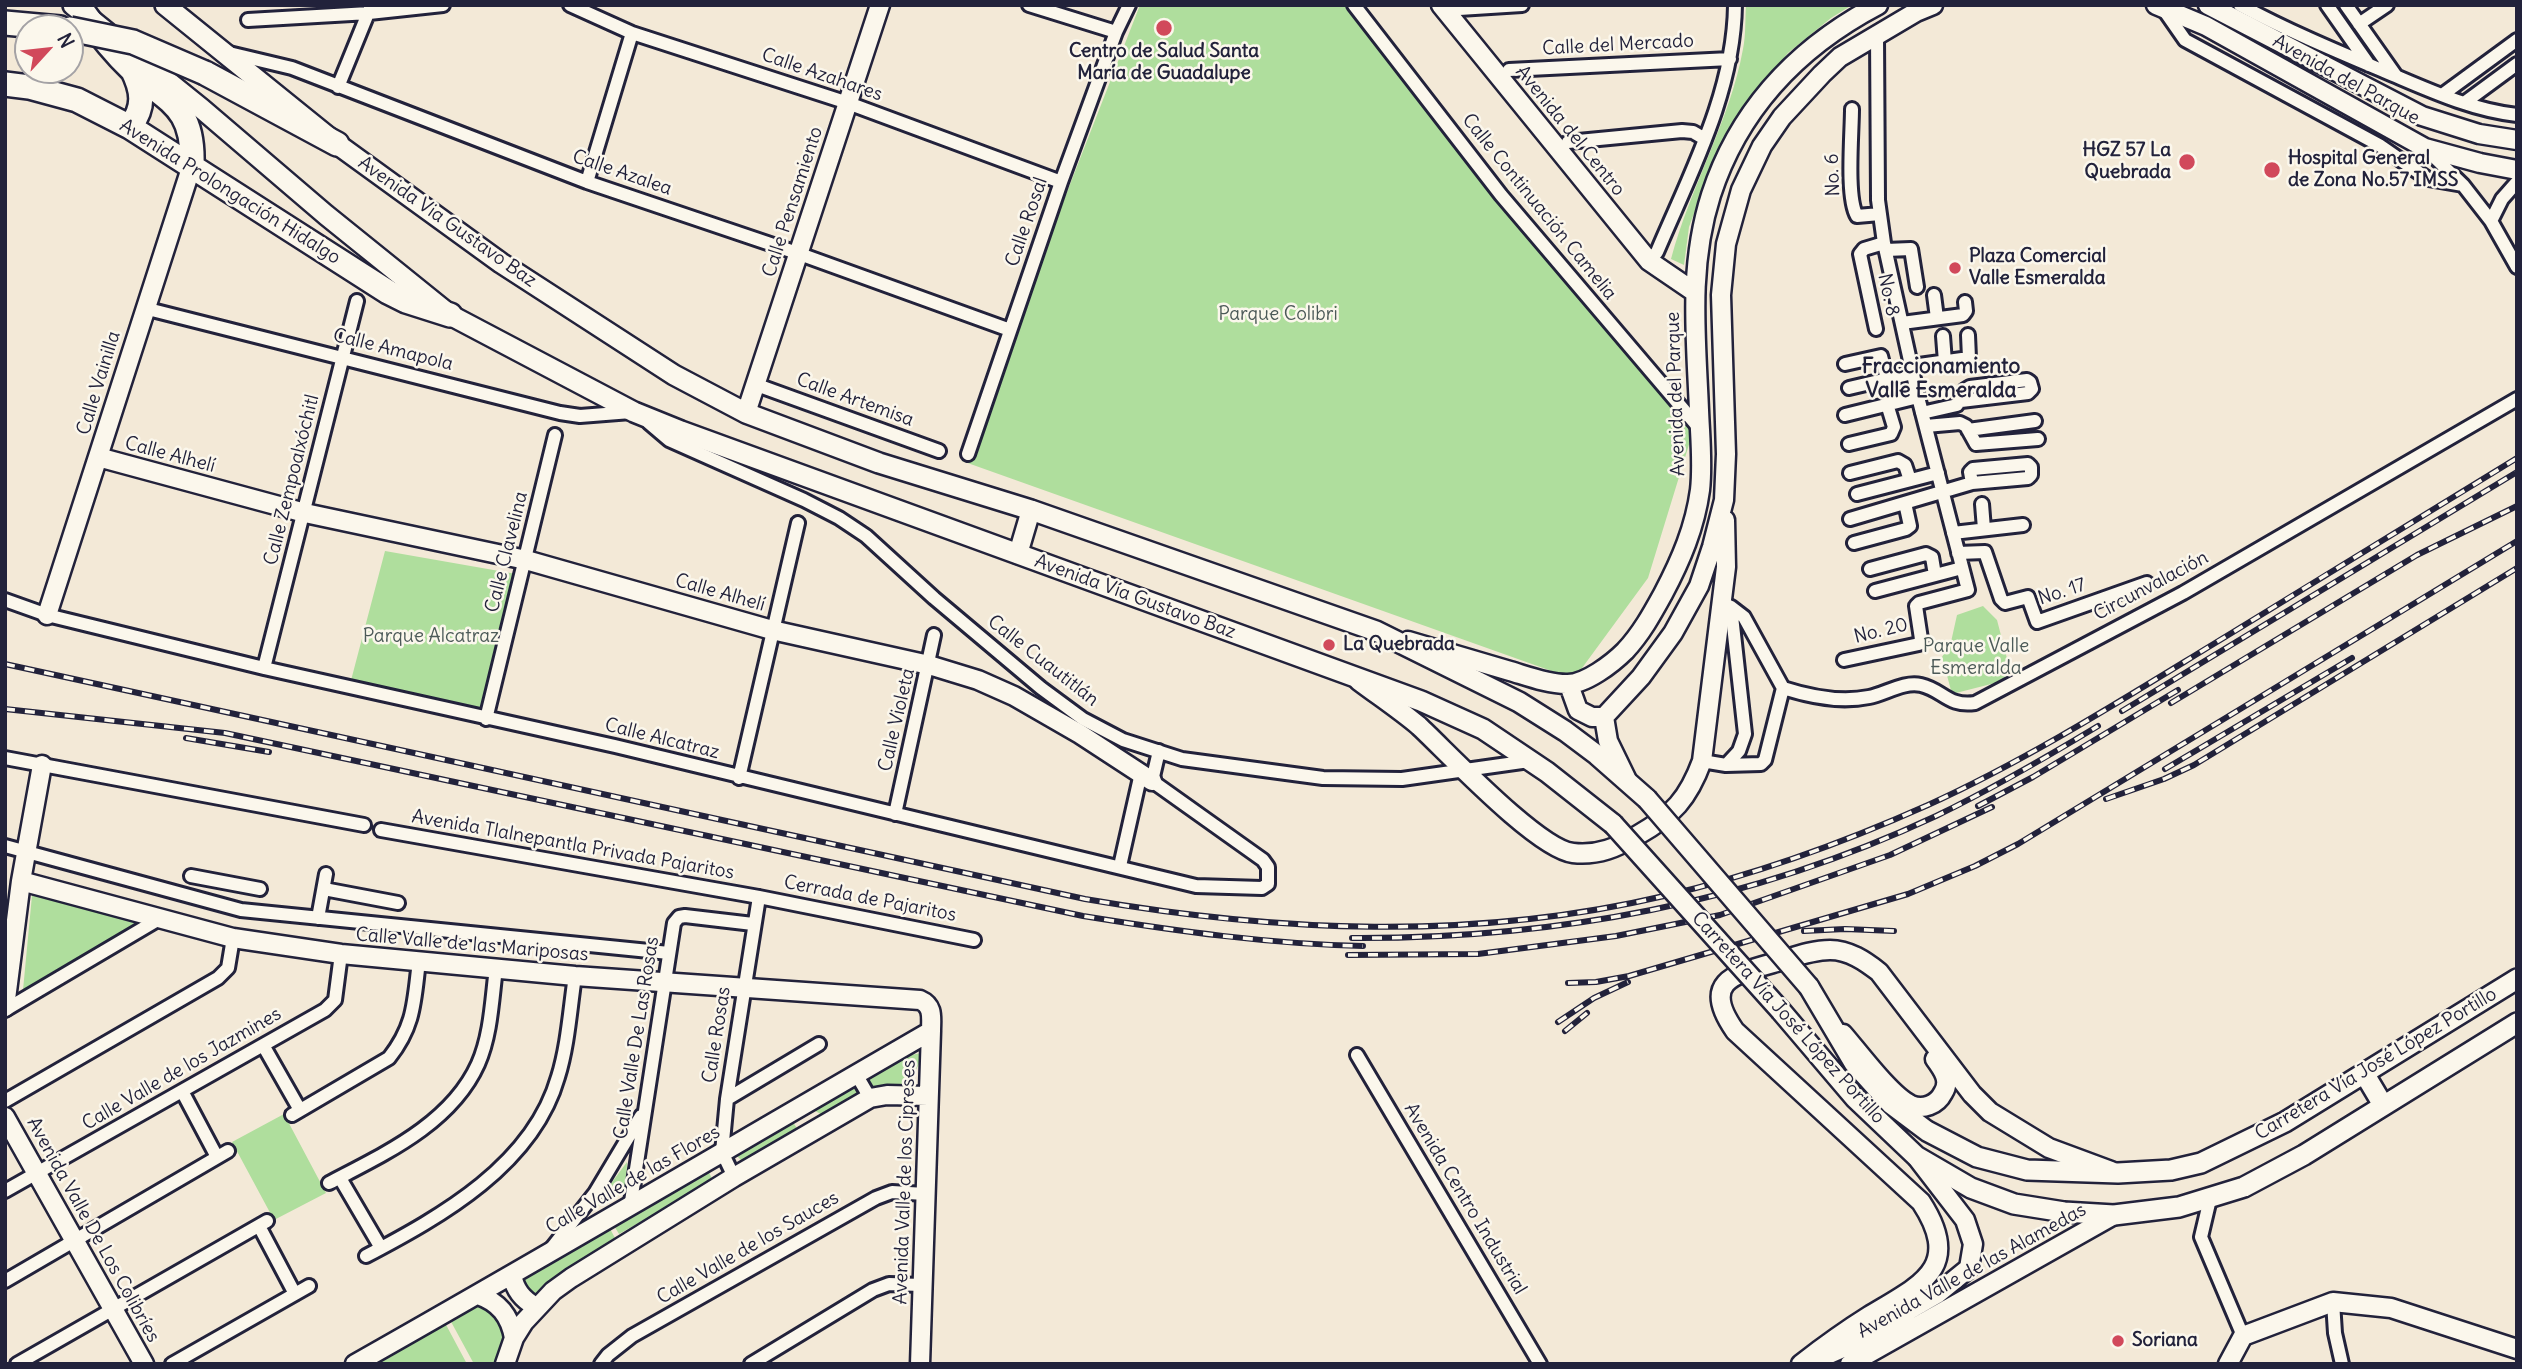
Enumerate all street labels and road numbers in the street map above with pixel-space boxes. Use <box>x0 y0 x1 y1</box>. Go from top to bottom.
street label: Calle del Mercado <box>1542 30 1694 60</box>
street label: Avenida del Parque <box>2269 30 2423 130</box>
street label: Calle Azahares <box>759 44 885 106</box>
street label: Avenida del Centro <box>1510 61 1630 201</box>
street label: Calle Continuación Camelia <box>1457 109 1621 305</box>
street label: Avenida Prolongación Hidalgo <box>115 115 345 269</box>
street label: Calle Pensamiento <box>758 124 828 280</box>
street label: Calle Azalea <box>569 145 675 201</box>
street label: Avenida Via Gustavo Baz <box>353 152 541 292</box>
street label: No. 6 <box>1821 153 1845 197</box>
street label: Calle Rosal <box>1001 174 1053 270</box>
street label: No. 8 <box>1872 272 1904 318</box>
street label: Avenida del Parque <box>1662 311 1690 477</box>
street label: Calle Amapola <box>331 324 455 376</box>
street label: Calle Vainilla <box>72 328 126 438</box>
street label: Calle Artemisa <box>793 368 917 432</box>
street label: Calle Zempoalxóchitl <box>260 392 324 568</box>
street label: Calle Alhelí <box>122 432 218 478</box>
street label: Calle Clavelina <box>481 489 533 615</box>
street label: Circunvalación <box>2090 546 2212 626</box>
street label: Avenida Vía Gustavo Baz <box>1031 550 1239 644</box>
street label: Calle Alhelí <box>672 569 768 617</box>
street label: No. 17 <box>2035 574 2089 610</box>
street label: Calle Cuautitlán <box>983 611 1103 711</box>
street label: No. 20 <box>1852 613 1910 649</box>
street label: Calle Violeta <box>874 666 920 774</box>
street label: Calle Alcatraz <box>602 714 722 764</box>
street label: Avenida Tlalnepantla Privada Pajaritos <box>410 805 736 885</box>
street label: Cerrada de Pajaritos <box>782 871 958 927</box>
street label: Carretera Vía José López Portillo <box>1687 907 1889 1129</box>
street label: Calle Valle de las Mariposas <box>355 923 589 967</box>
street label: Calle Valle De Las Rosas <box>610 935 664 1141</box>
street label: Carretera Vía José López Portillo <box>2251 983 2501 1145</box>
street label: Calle Rosas <box>698 985 736 1085</box>
street label: Calle Valle de los Jazmines <box>78 1003 286 1135</box>
street label: Avenida Valle de los Cipreses <box>889 1059 921 1305</box>
street label: Avenida Centro Industrial <box>1399 1099 1531 1299</box>
street label: Avenida Valle De Los Colibríes <box>22 1114 164 1346</box>
street label: Calle Valle de las Flores <box>542 1121 724 1239</box>
street label: Calle Valle de los Sauces <box>653 1187 843 1309</box>
street label: Avenida Valle de las Alamedas <box>1854 1199 2090 1343</box>

